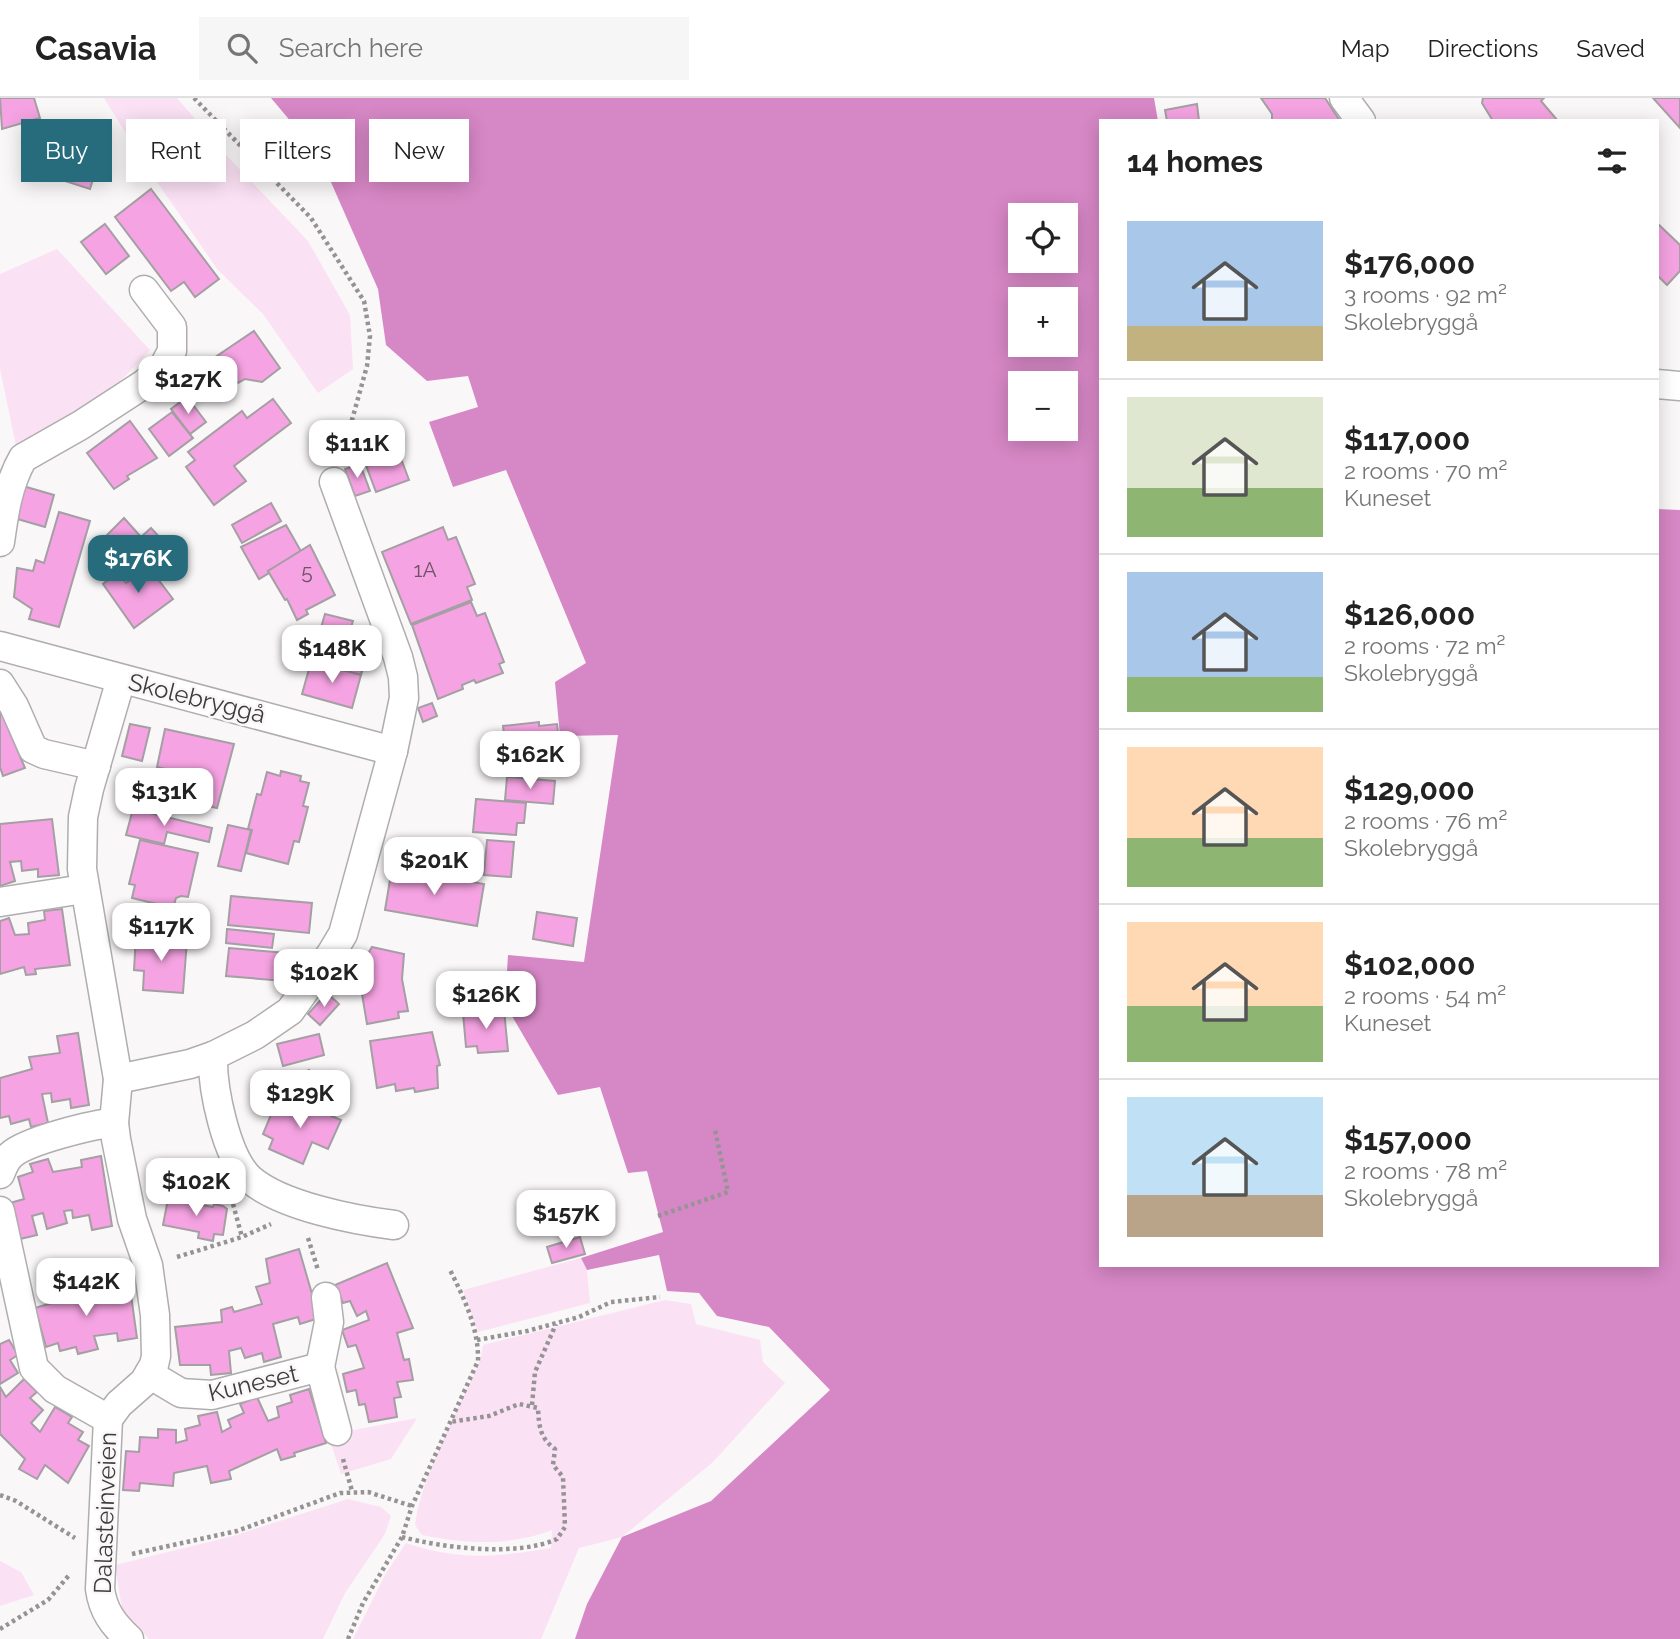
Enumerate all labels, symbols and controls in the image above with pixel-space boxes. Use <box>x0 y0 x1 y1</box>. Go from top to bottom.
search box <box>199 17 689 80</box>
text: Casavia <box>35 29 157 68</box>
icon: search <box>223 29 261 67</box>
text: Search here <box>279 33 423 63</box>
text: Map <box>1341 34 1390 63</box>
text: Directions <box>1428 34 1538 63</box>
text: Saved <box>1576 34 1645 63</box>
chip: Buy <box>21 119 112 182</box>
chip: Rent <box>126 119 226 182</box>
chip: Filters <box>240 119 355 182</box>
chip: New <box>369 119 469 182</box>
icon: filters <box>1593 142 1631 180</box>
text: 14 homes <box>1127 144 1263 179</box>
map controls <box>1008 203 1078 441</box>
button: locate <box>1008 203 1078 273</box>
text: $176,000 <box>1344 246 1475 281</box>
icon: home <box>1183 249 1267 333</box>
text: 3 rooms · 92 m² <box>1344 281 1507 308</box>
button: + <box>1008 287 1078 357</box>
text: Skolebryggå <box>1344 308 1478 335</box>
pin: $127K <box>139 356 237 416</box>
text: $127K <box>154 365 222 392</box>
button: − <box>1008 371 1078 441</box>
pin: $111K <box>308 420 406 480</box>
text: $117,000 <box>1344 422 1470 457</box>
icon: home <box>1183 425 1267 509</box>
text: $111K <box>325 429 389 456</box>
text: 2 rooms · 70 m² <box>1344 457 1507 484</box>
text: Kuneset <box>1344 484 1431 511</box>
pin: $176K <box>89 536 187 595</box>
text: $176K <box>104 544 172 571</box>
house number: 1A <box>413 557 437 582</box>
house number: 5 <box>301 559 313 584</box>
text: $126,000 <box>1344 597 1475 632</box>
icon: home <box>1183 600 1267 684</box>
pin: $148K <box>283 626 381 685</box>
text: 2 rooms · 72 m² <box>1344 632 1505 659</box>
text: $148K <box>298 634 366 661</box>
text: Skolebryggå <box>1344 659 1478 686</box>
street label: Skolebryggå <box>126 667 268 729</box>
pin: $162K <box>481 732 579 791</box>
text: $162K <box>496 740 564 767</box>
pin: $131K <box>115 768 213 828</box>
text: $129,000 <box>1344 772 1475 807</box>
icon: home <box>1183 775 1267 859</box>
text: $131K <box>131 777 197 804</box>
text: 2 rooms · 76 m² <box>1344 807 1507 834</box>
text: Skolebryggå <box>1344 834 1478 861</box>
pin: $201K <box>385 838 483 897</box>
text: $201K <box>400 846 468 873</box>
pin: $117K <box>112 904 210 963</box>
text: $117K <box>128 912 194 939</box>
text: $102,000 <box>1344 947 1475 982</box>
pin: $102K <box>275 950 373 1009</box>
icon: home <box>1183 950 1267 1034</box>
text: $102K <box>290 958 358 985</box>
pin: $126K <box>437 972 535 1031</box>
text: $126K <box>452 980 520 1007</box>
text: 2 rooms · 54 m² <box>1344 982 1506 1009</box>
text: Kuneset <box>1344 1009 1431 1036</box>
pin: $129K <box>251 1070 349 1130</box>
text: $129K <box>266 1079 334 1106</box>
text: $157,000 <box>1344 1122 1472 1157</box>
icon: home <box>1183 1125 1267 1209</box>
text: 2 rooms · 78 m² <box>1344 1157 1507 1184</box>
pin: $102K <box>147 1158 245 1218</box>
text: $102K <box>162 1167 230 1194</box>
text: Skolebryggå <box>1344 1184 1478 1211</box>
pin: $157K <box>517 1190 615 1250</box>
text: $157K <box>533 1199 599 1226</box>
pin: $142K <box>37 1258 135 1318</box>
text: $142K <box>52 1267 120 1294</box>
street label: Kuneset <box>205 1359 301 1407</box>
street label: Dalasteinveien <box>88 1432 122 1594</box>

